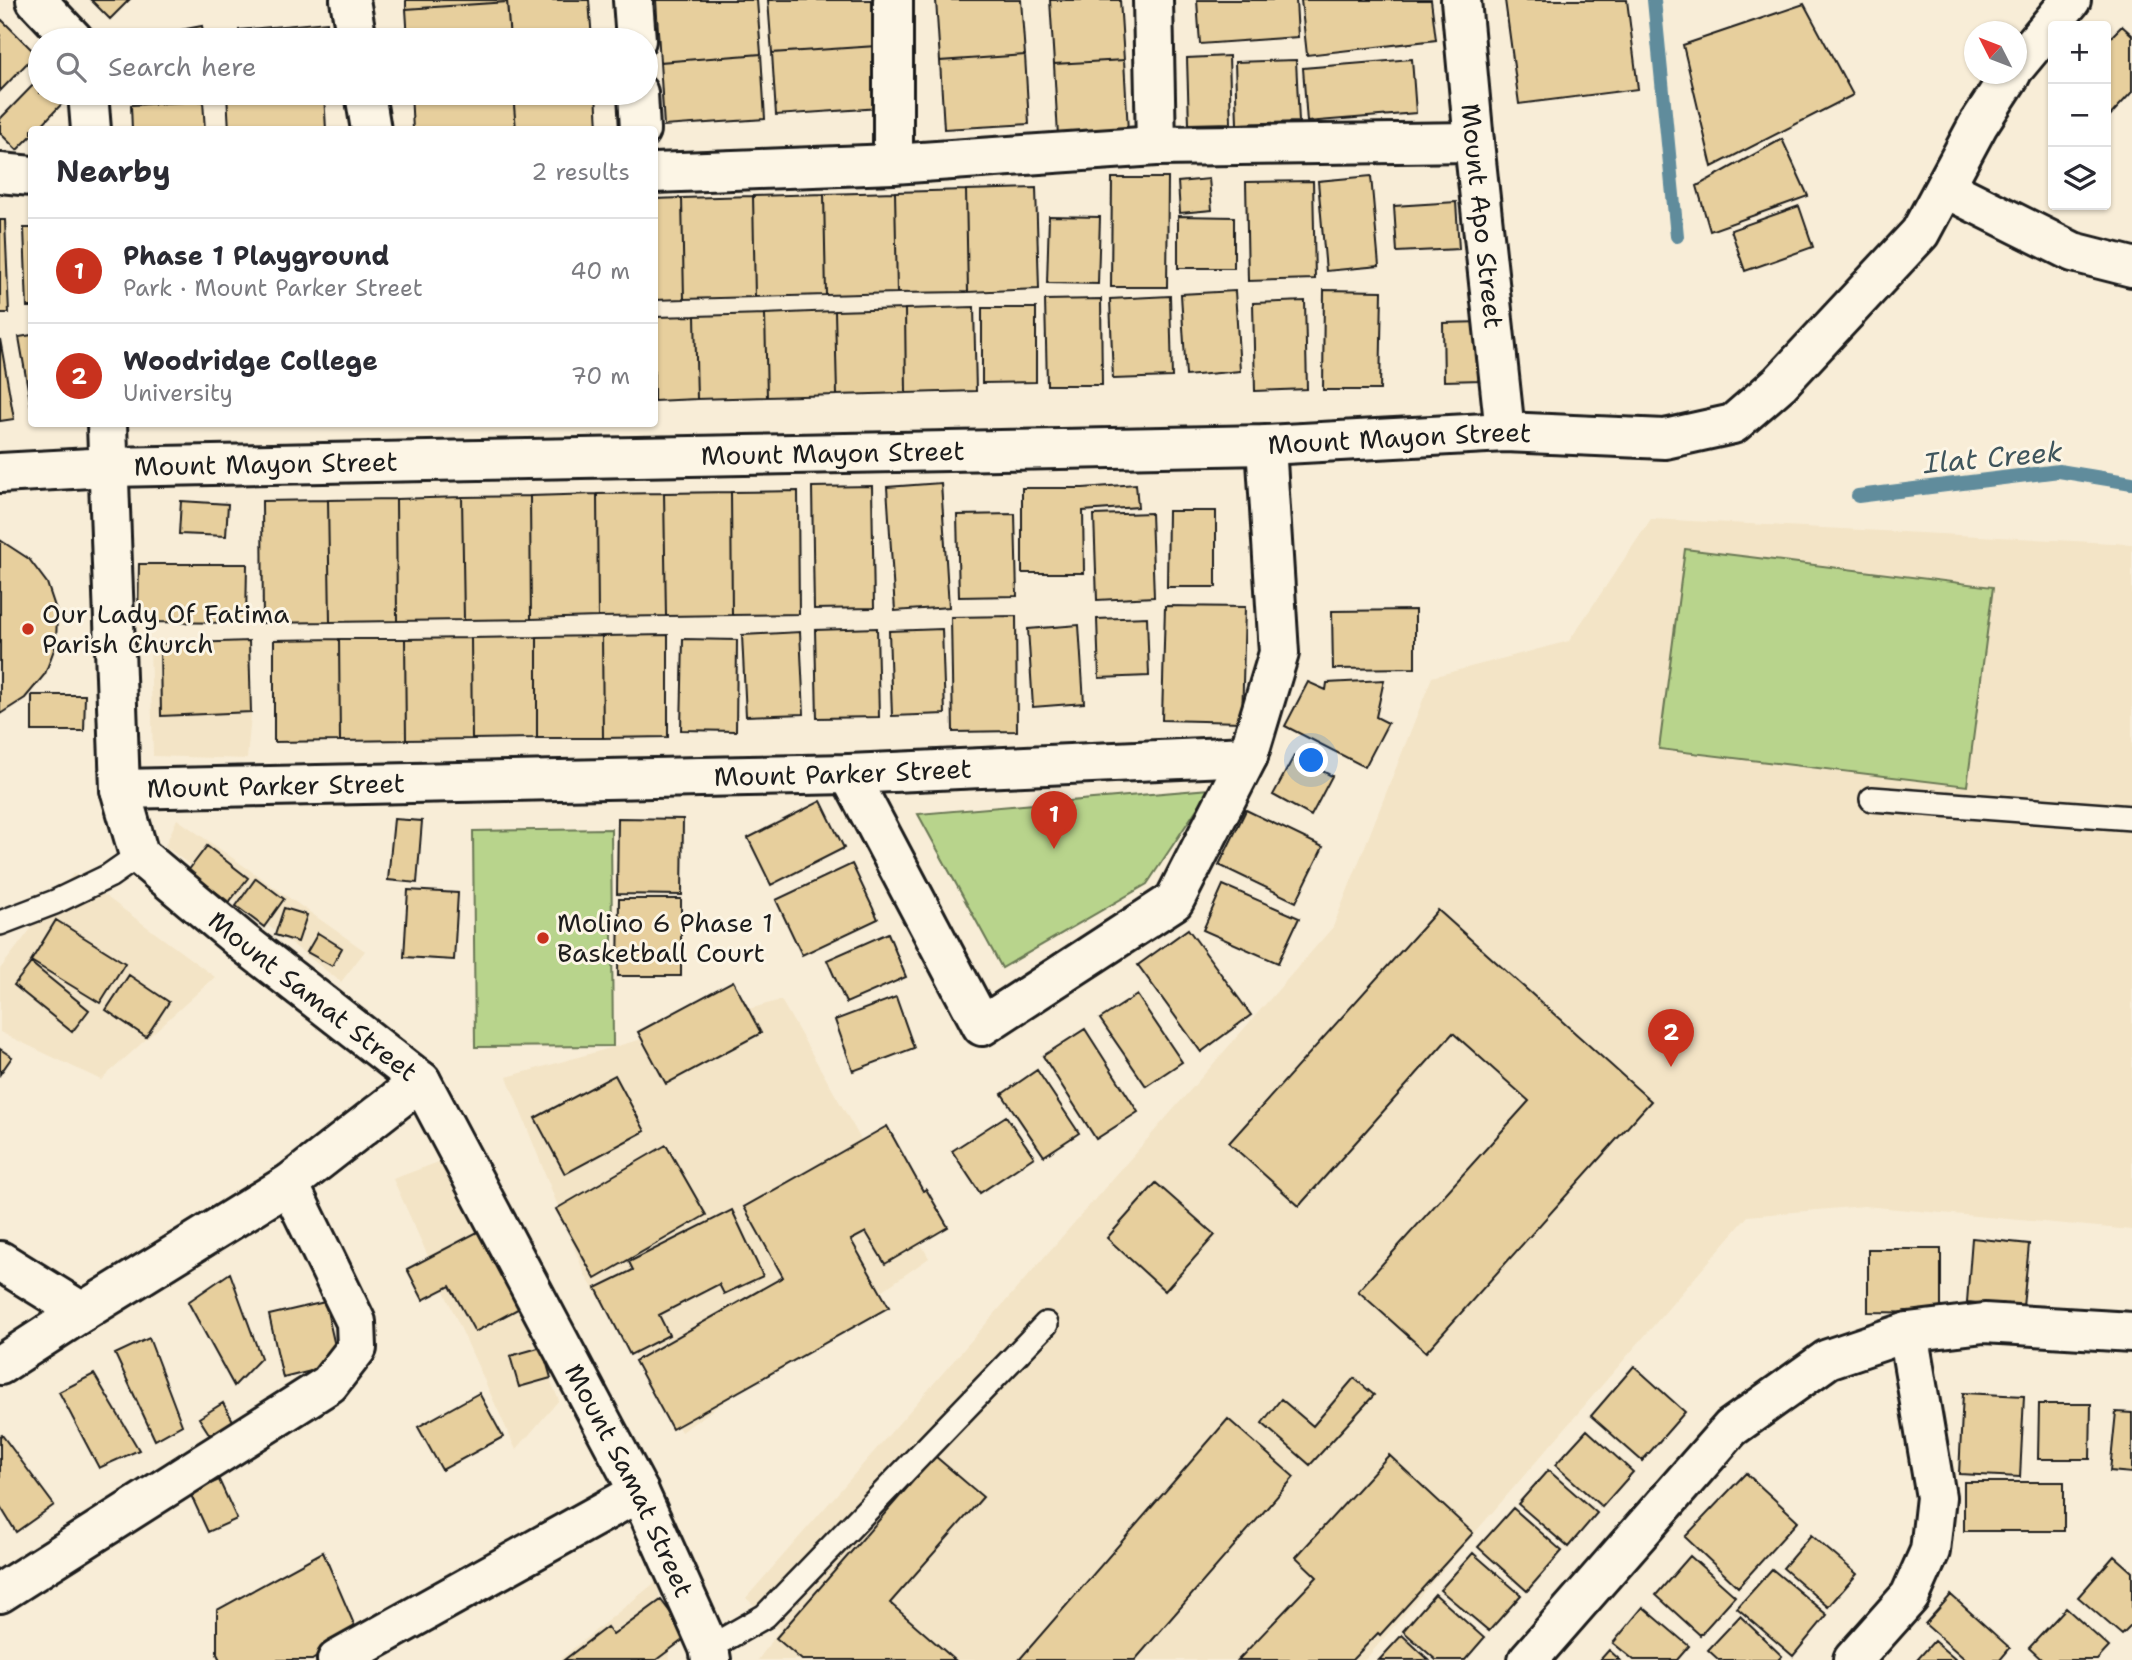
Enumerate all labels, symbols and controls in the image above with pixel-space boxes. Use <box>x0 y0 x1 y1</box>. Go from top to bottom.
north arrow <box>1964 21 2027 84</box>
map controls <box>2048 21 2111 210</box>
button: + <box>2048 21 2111 84</box>
search box <box>28 28 658 105</box>
icon: search <box>52 48 90 86</box>
text: Search here <box>108 49 257 84</box>
button: − <box>2048 84 2111 147</box>
street label: Mount Apo Street <box>1454 102 1512 330</box>
button: layers <box>2048 147 2111 210</box>
text: Nearby <box>56 151 171 192</box>
text: 2 results <box>531 157 630 187</box>
text: Phase 1 Playground <box>123 238 389 273</box>
text: 1 <box>74 256 84 286</box>
text: 40 m <box>570 256 630 286</box>
text: Park · Mount Parker Street <box>123 273 423 303</box>
text: Woodridge College <box>123 343 378 378</box>
text: 2 <box>71 361 87 391</box>
text: 70 m <box>571 361 630 391</box>
text: University <box>123 378 233 408</box>
street label: Mount Mayon Street <box>1267 414 1532 462</box>
water label: Ilat Creek <box>1921 432 2064 482</box>
street label: Mount Mayon Street <box>700 433 965 473</box>
street label: Mount Mayon Street <box>134 444 398 484</box>
place label: Our Lady Of Fatima Parish Church <box>42 596 289 661</box>
marker: Our Lady Of Fatima Parish Church <box>20 621 36 637</box>
your location <box>1294 743 1328 777</box>
street label: Mount Parker Street <box>713 750 973 794</box>
street label: Mount Parker Street <box>147 765 405 805</box>
pin: 1 <box>1031 791 1077 849</box>
street label: Mount Samat Street <box>201 903 425 1089</box>
place label: Molino 6 Phase 1 Basketball Court <box>557 905 773 970</box>
marker: Molino 6 Phase 1 Basketball Court <box>535 930 551 946</box>
pin: 2 <box>1648 1009 1694 1067</box>
street label: Mount Samat Street <box>557 1357 702 1603</box>

